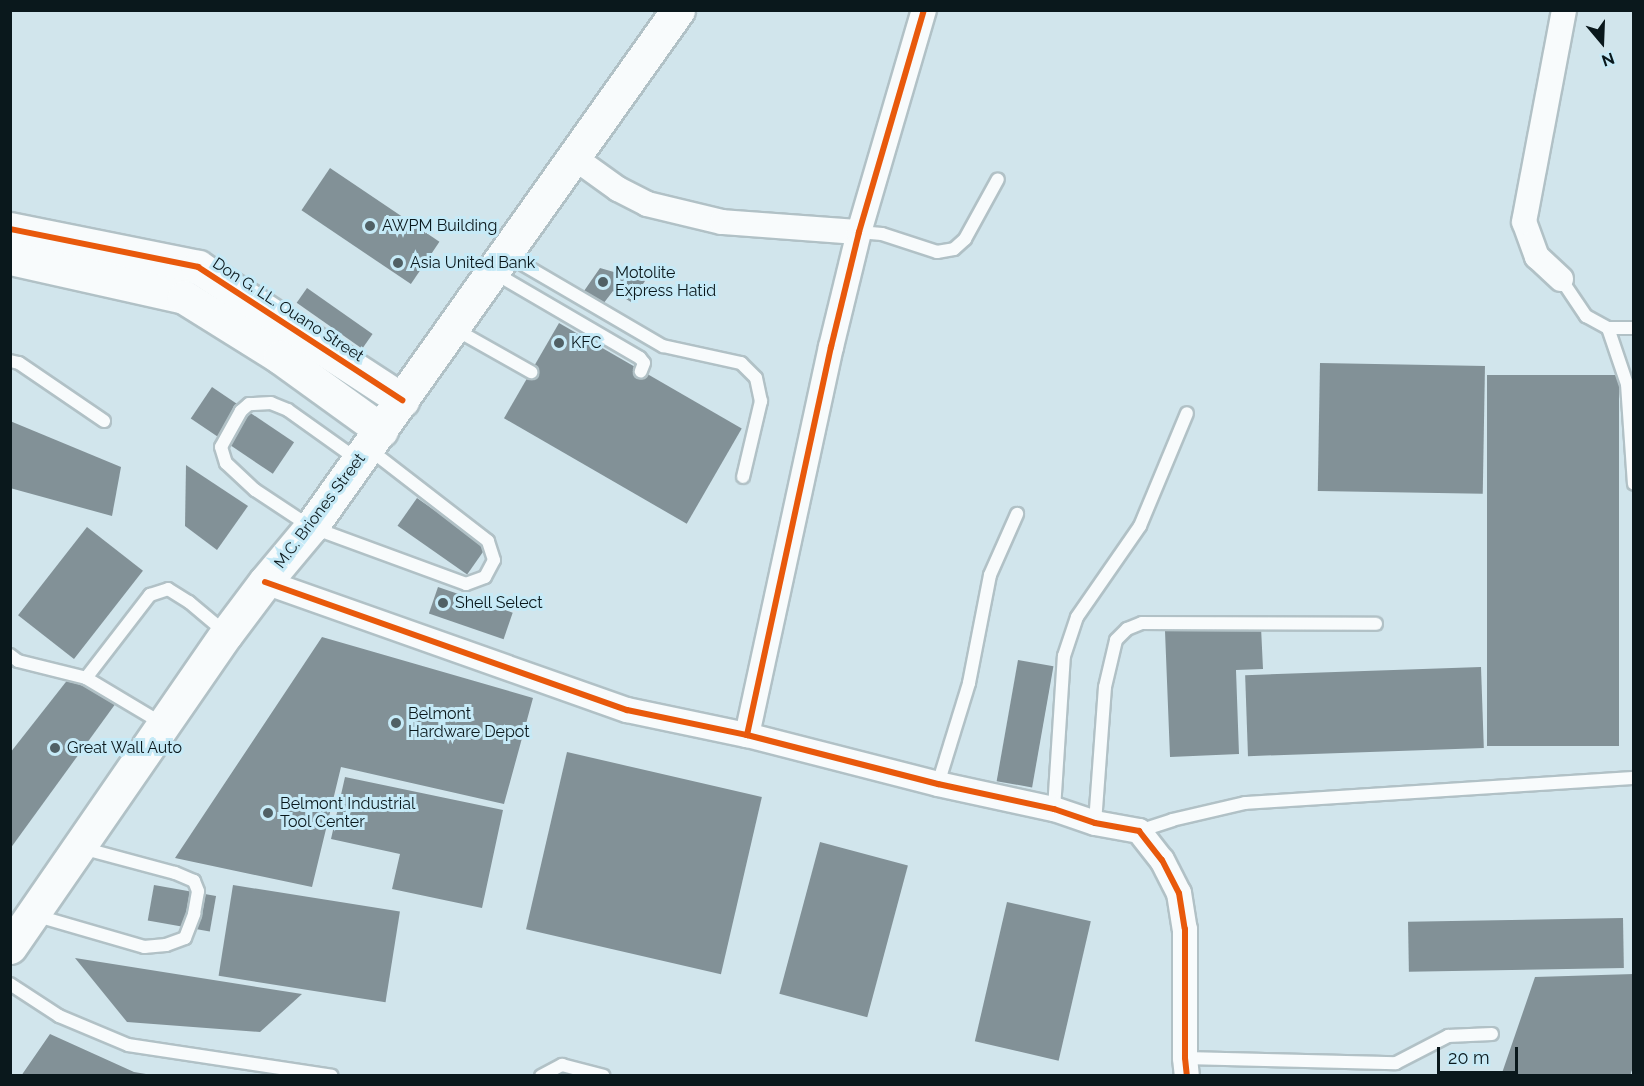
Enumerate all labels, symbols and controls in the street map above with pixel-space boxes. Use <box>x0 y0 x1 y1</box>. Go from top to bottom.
north arrow <box>1572 12 1632 72</box>
text: N <box>1599 49 1617 70</box>
place label: AWPM Building <box>382 216 497 236</box>
marker: AWPM Building <box>363 219 377 233</box>
place label: Asia United Bank <box>410 253 535 273</box>
street label: Don G. LL. Ouano Street <box>209 254 367 366</box>
marker: Asia United Bank <box>391 256 405 270</box>
place label: Motolite Express Hatid <box>615 263 716 301</box>
marker: Motolite Express Hatid <box>596 275 610 289</box>
place label: KFC <box>571 333 601 353</box>
marker: KFC <box>552 336 566 350</box>
street label: M.C. Briones Street <box>270 450 370 572</box>
place label: Shell Select <box>455 593 543 613</box>
marker: Shell Select <box>436 596 450 610</box>
place label: Belmont Hardware Depot <box>408 704 530 742</box>
marker: Belmont Hardware Depot <box>389 716 403 730</box>
place label: Great Wall Auto <box>67 738 184 758</box>
marker: Great Wall Auto <box>48 741 62 755</box>
place label: Belmont Industrial Tool Center <box>280 794 415 832</box>
marker: Belmont Industrial Tool Center <box>261 806 275 820</box>
scale bar <box>1440 1035 1521 1073</box>
text: 20 m <box>1448 1047 1490 1068</box>

